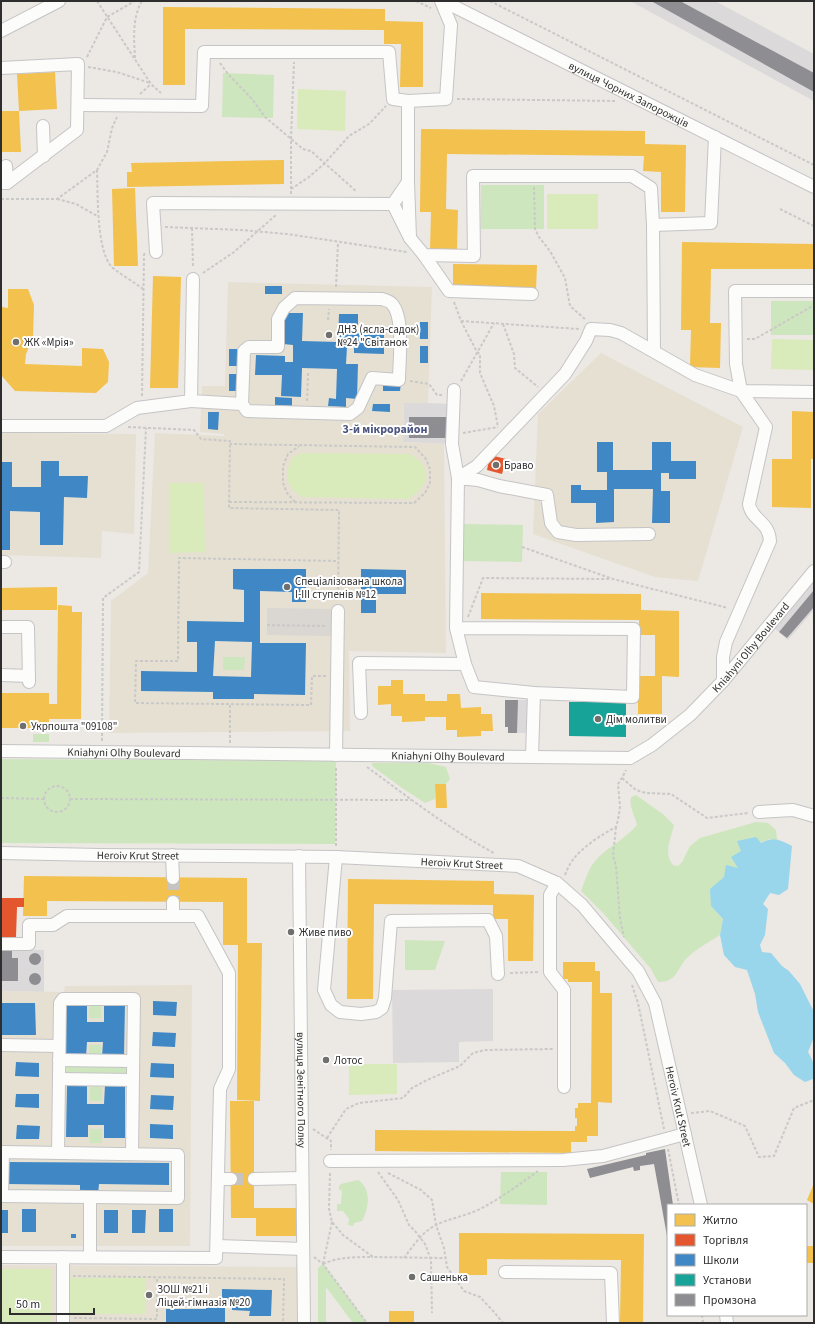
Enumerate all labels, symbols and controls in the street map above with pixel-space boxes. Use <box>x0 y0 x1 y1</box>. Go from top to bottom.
street label: вулиця Чорних Запорожців <box>566 58 692 131</box>
place label: ДНЗ (ясла-садок) №24 "Світанок <box>337 322 419 350</box>
marker: ДНЗ (ясла-садок) №24 "Світанок <box>324 330 334 340</box>
place label: ЖК «Мрія» <box>24 335 74 350</box>
marker: ЖК «Мрія» <box>11 337 21 347</box>
district label: 3-й мікрорайон <box>343 421 427 438</box>
place label: Браво <box>504 458 533 473</box>
marker: Браво <box>491 460 501 470</box>
place label: Спеціалізована школа І-ІІІ ступенів №12 <box>295 574 403 602</box>
marker: Спеціалізована школа І-ІІІ ступенів №12 <box>282 582 292 592</box>
street label: Kniahyni Olhy Boulevard <box>709 599 793 696</box>
place label: Дім молитви <box>606 712 667 727</box>
marker: Дім молитви <box>593 714 603 724</box>
place label: Укрпошта "09108" <box>31 719 117 734</box>
marker: Укрпошта "09108" <box>18 721 28 731</box>
street label: Kniahyni Olhy Boulevard <box>67 744 181 760</box>
street label: Kniahyni Olhy Boulevard <box>391 748 505 764</box>
street label: Heroiv Krut Street <box>97 847 179 863</box>
street label: Heroiv Krut Street <box>420 854 503 873</box>
place label: Живе пиво <box>299 925 351 940</box>
marker: Живе пиво <box>286 927 296 937</box>
street label: вулиця Зенітного Полку <box>293 1032 310 1148</box>
place label: Лотос <box>334 1053 363 1068</box>
marker: Лотос <box>321 1055 331 1065</box>
street label: Heroiv Krut Street <box>662 1065 695 1148</box>
legend <box>667 1204 807 1316</box>
text: Житло <box>703 1212 738 1229</box>
text: Торгівля <box>703 1232 748 1249</box>
text: Школи <box>703 1252 739 1269</box>
place label: Сашенька <box>420 1270 468 1285</box>
marker: Сашенька <box>407 1272 417 1282</box>
text: Установи <box>703 1272 751 1289</box>
place label: ЗОШ №21 і Ліцей-гімназія №20 <box>157 1282 250 1310</box>
scale bar <box>10 1290 94 1316</box>
marker: ЗОШ №21 і Ліцей-гімназія №20 <box>144 1290 154 1300</box>
text: Промзона <box>703 1292 756 1309</box>
text: 50 m <box>16 1296 40 1313</box>

